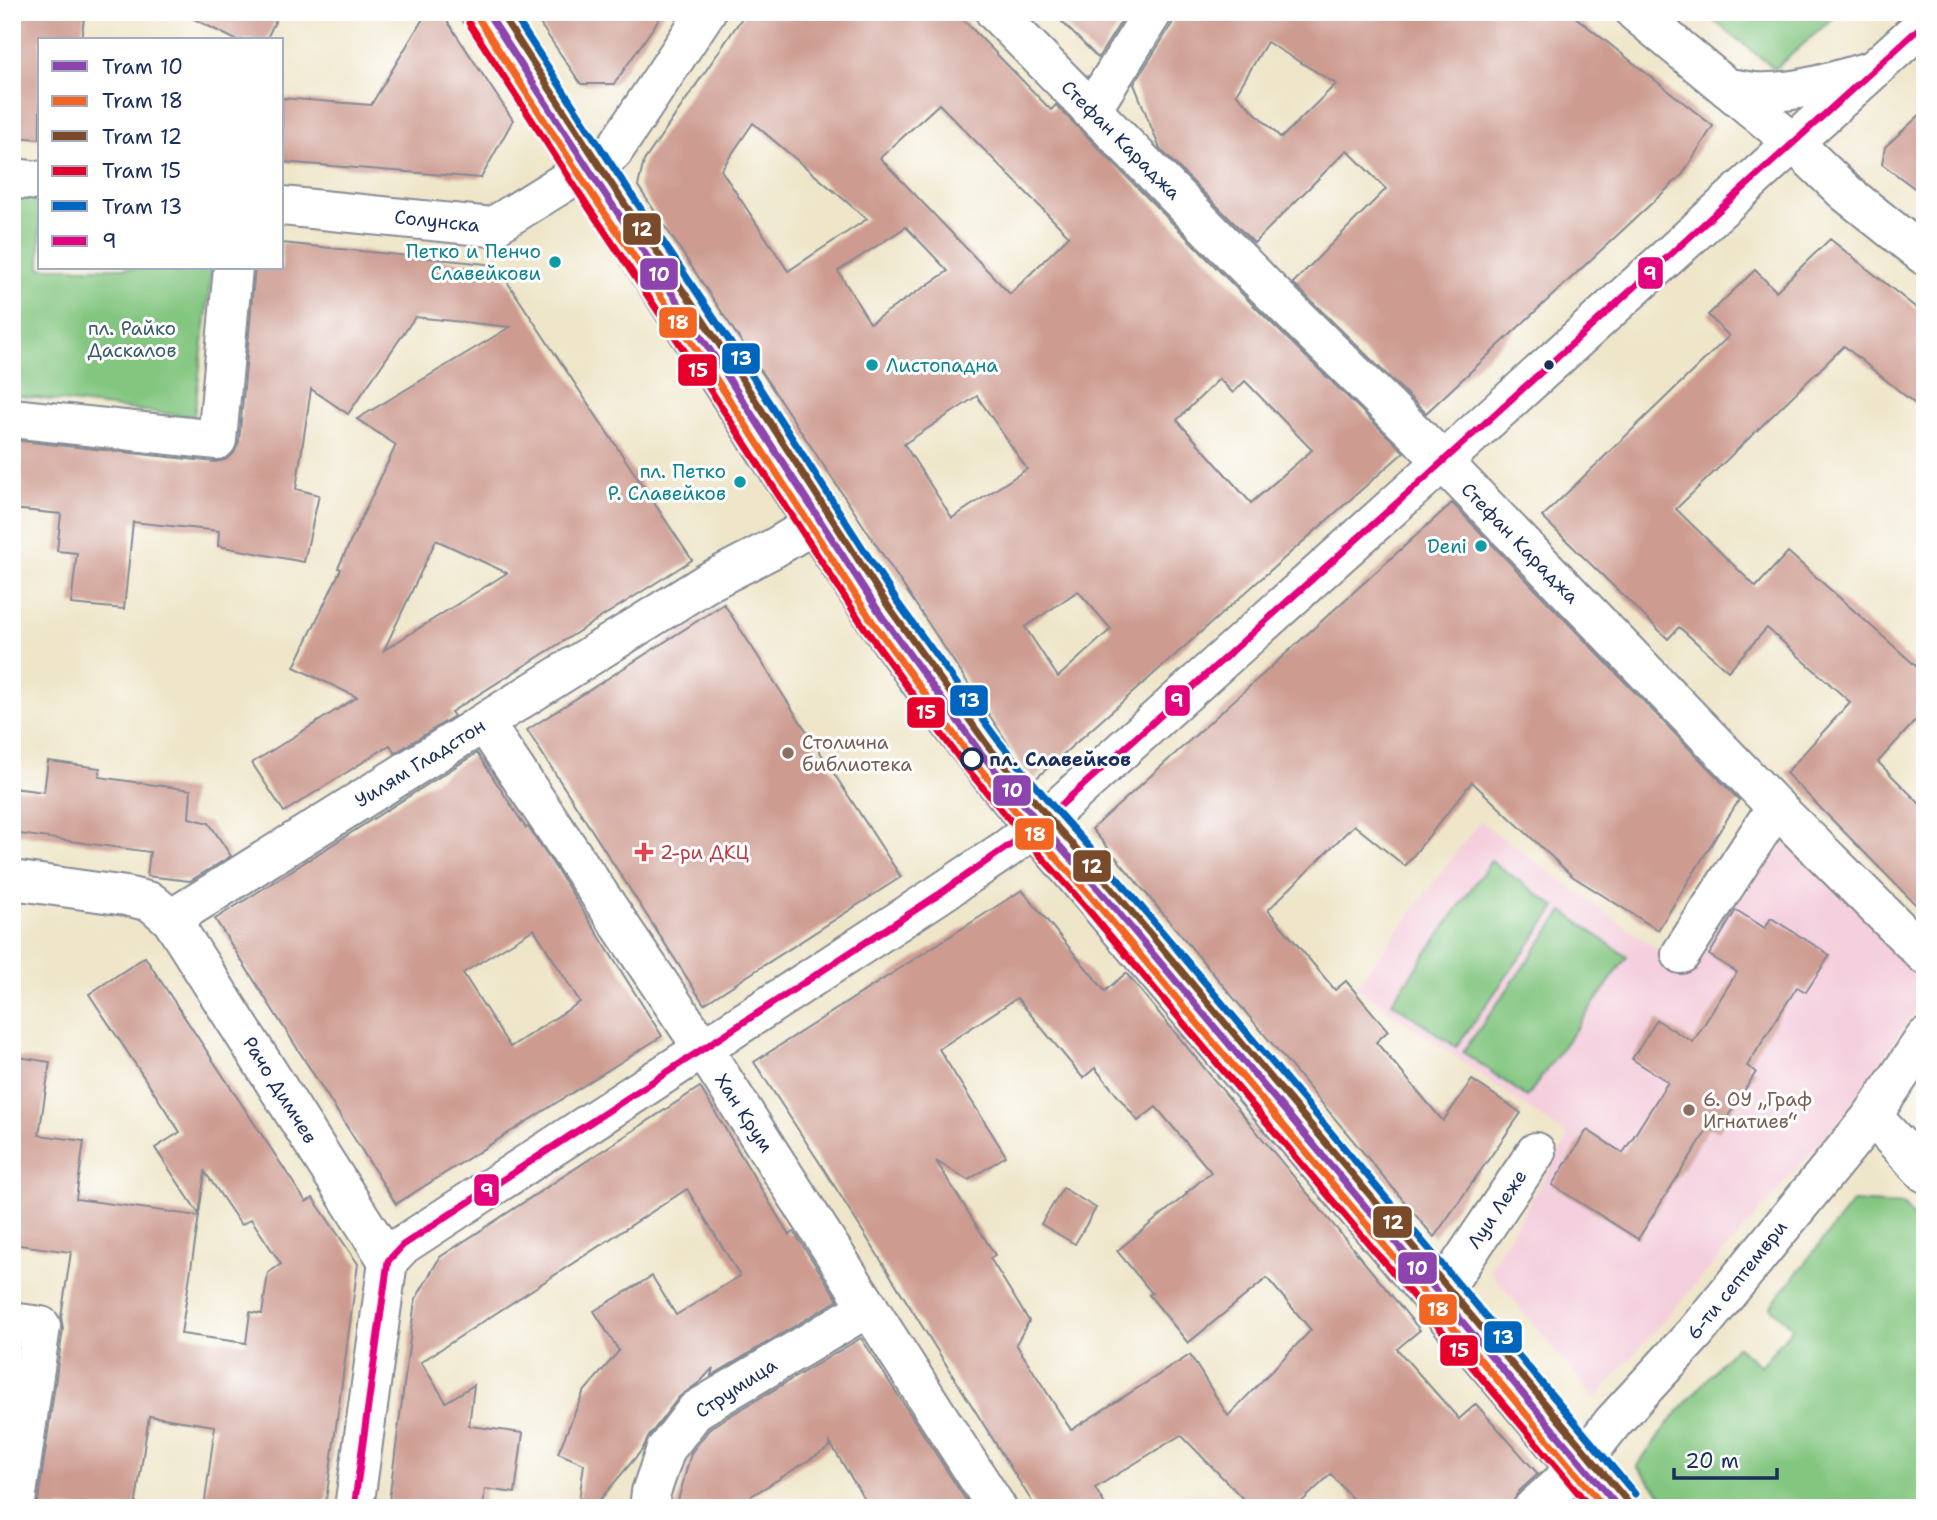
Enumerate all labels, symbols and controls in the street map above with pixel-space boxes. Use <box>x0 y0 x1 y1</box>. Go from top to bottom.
legend <box>38 38 284 270</box>
text: Tram 10 <box>102 53 183 81</box>
street label: Стефан Караджа <box>1056 75 1186 205</box>
text: Tram 18 <box>102 87 183 115</box>
text: Tram 12 <box>102 123 182 151</box>
text: Tram 15 <box>102 157 181 185</box>
text: Tram 13 <box>102 193 182 221</box>
street label: Солунска <box>393 204 481 238</box>
line badge: 12 <box>622 212 662 246</box>
text: 12 <box>631 217 653 242</box>
text: 9 <box>102 227 117 255</box>
place label: Петко и Пенчо Славейкови <box>406 239 541 286</box>
marker: Петко и Пенчо Славейкови <box>547 254 563 270</box>
line badge: 9 <box>1637 256 1664 290</box>
line badge: 10 <box>639 257 679 291</box>
text: 9 <box>1643 261 1657 286</box>
text: 10 <box>648 262 670 287</box>
line badge: 18 <box>658 306 698 339</box>
text: 18 <box>667 310 689 335</box>
park label: пл. Райко Даскалов <box>88 316 176 363</box>
line badge: 13 <box>721 342 761 375</box>
text: 13 <box>730 346 752 371</box>
line badge: 15 <box>677 353 718 387</box>
place label: Листопадна <box>886 353 998 378</box>
marker: Листопадна <box>864 357 880 373</box>
text: 15 <box>688 358 708 383</box>
unlabelled marker <box>1542 358 1556 372</box>
place label: пл. Петко Р. Славейков <box>608 459 726 506</box>
marker: пл. Петко Р. Славейков <box>732 474 748 490</box>
street label: Стефан Караджа <box>1456 477 1584 609</box>
place label: Deni <box>1427 534 1467 559</box>
marker: Deni <box>1473 538 1489 554</box>
line badge: 13 <box>949 684 989 717</box>
line badge: 9 <box>1164 684 1191 717</box>
text: 13 <box>958 688 980 713</box>
text: 9 <box>1170 688 1184 713</box>
line badge: 15 <box>906 696 946 729</box>
text: 15 <box>916 700 936 725</box>
street label: Уилям Гладстон <box>350 713 490 813</box>
place label: Столична библиотека <box>802 730 912 777</box>
marker: Столична библиотека <box>780 745 796 761</box>
place label: пл. Славейков <box>989 747 1131 772</box>
marker: пл. Славейков <box>961 748 983 770</box>
line badge: 10 <box>992 774 1032 807</box>
text: 10 <box>1001 778 1023 803</box>
line badge: 18 <box>1014 817 1055 851</box>
text: 18 <box>1024 822 1046 847</box>
place label: 2-ри ДКЦ <box>660 840 750 865</box>
marker: 2-ри ДКЦ <box>634 842 654 862</box>
line badge: 12 <box>1072 849 1112 883</box>
text: 12 <box>1081 854 1103 879</box>
street label: Рачо Димчев <box>237 1032 323 1148</box>
street label: Хан Крум <box>709 1069 779 1157</box>
place label: 6. ОУ „Граф Игнатиев“ <box>1703 1087 1812 1134</box>
marker: 6. ОУ „Граф Игнатиев“ <box>1681 1102 1697 1118</box>
street label: Луи Леже <box>1461 1165 1533 1253</box>
line badge: 9 <box>473 1173 500 1207</box>
text: 9 <box>480 1178 494 1203</box>
line badge: 12 <box>1372 1205 1413 1239</box>
text: 12 <box>1382 1210 1404 1235</box>
street label: 6-ти септември <box>1681 1215 1793 1345</box>
line badge: 10 <box>1397 1251 1438 1285</box>
text: 10 <box>1406 1256 1428 1281</box>
line badge: 18 <box>1418 1293 1458 1326</box>
text: 18 <box>1427 1297 1449 1322</box>
line badge: 13 <box>1483 1320 1523 1354</box>
text: 13 <box>1492 1325 1514 1350</box>
line badge: 15 <box>1439 1334 1479 1367</box>
text: 15 <box>1449 1338 1469 1363</box>
street label: Струмица <box>690 1352 782 1424</box>
scale bar <box>1674 1436 1778 1480</box>
text: 20 m <box>1685 1447 1739 1475</box>

